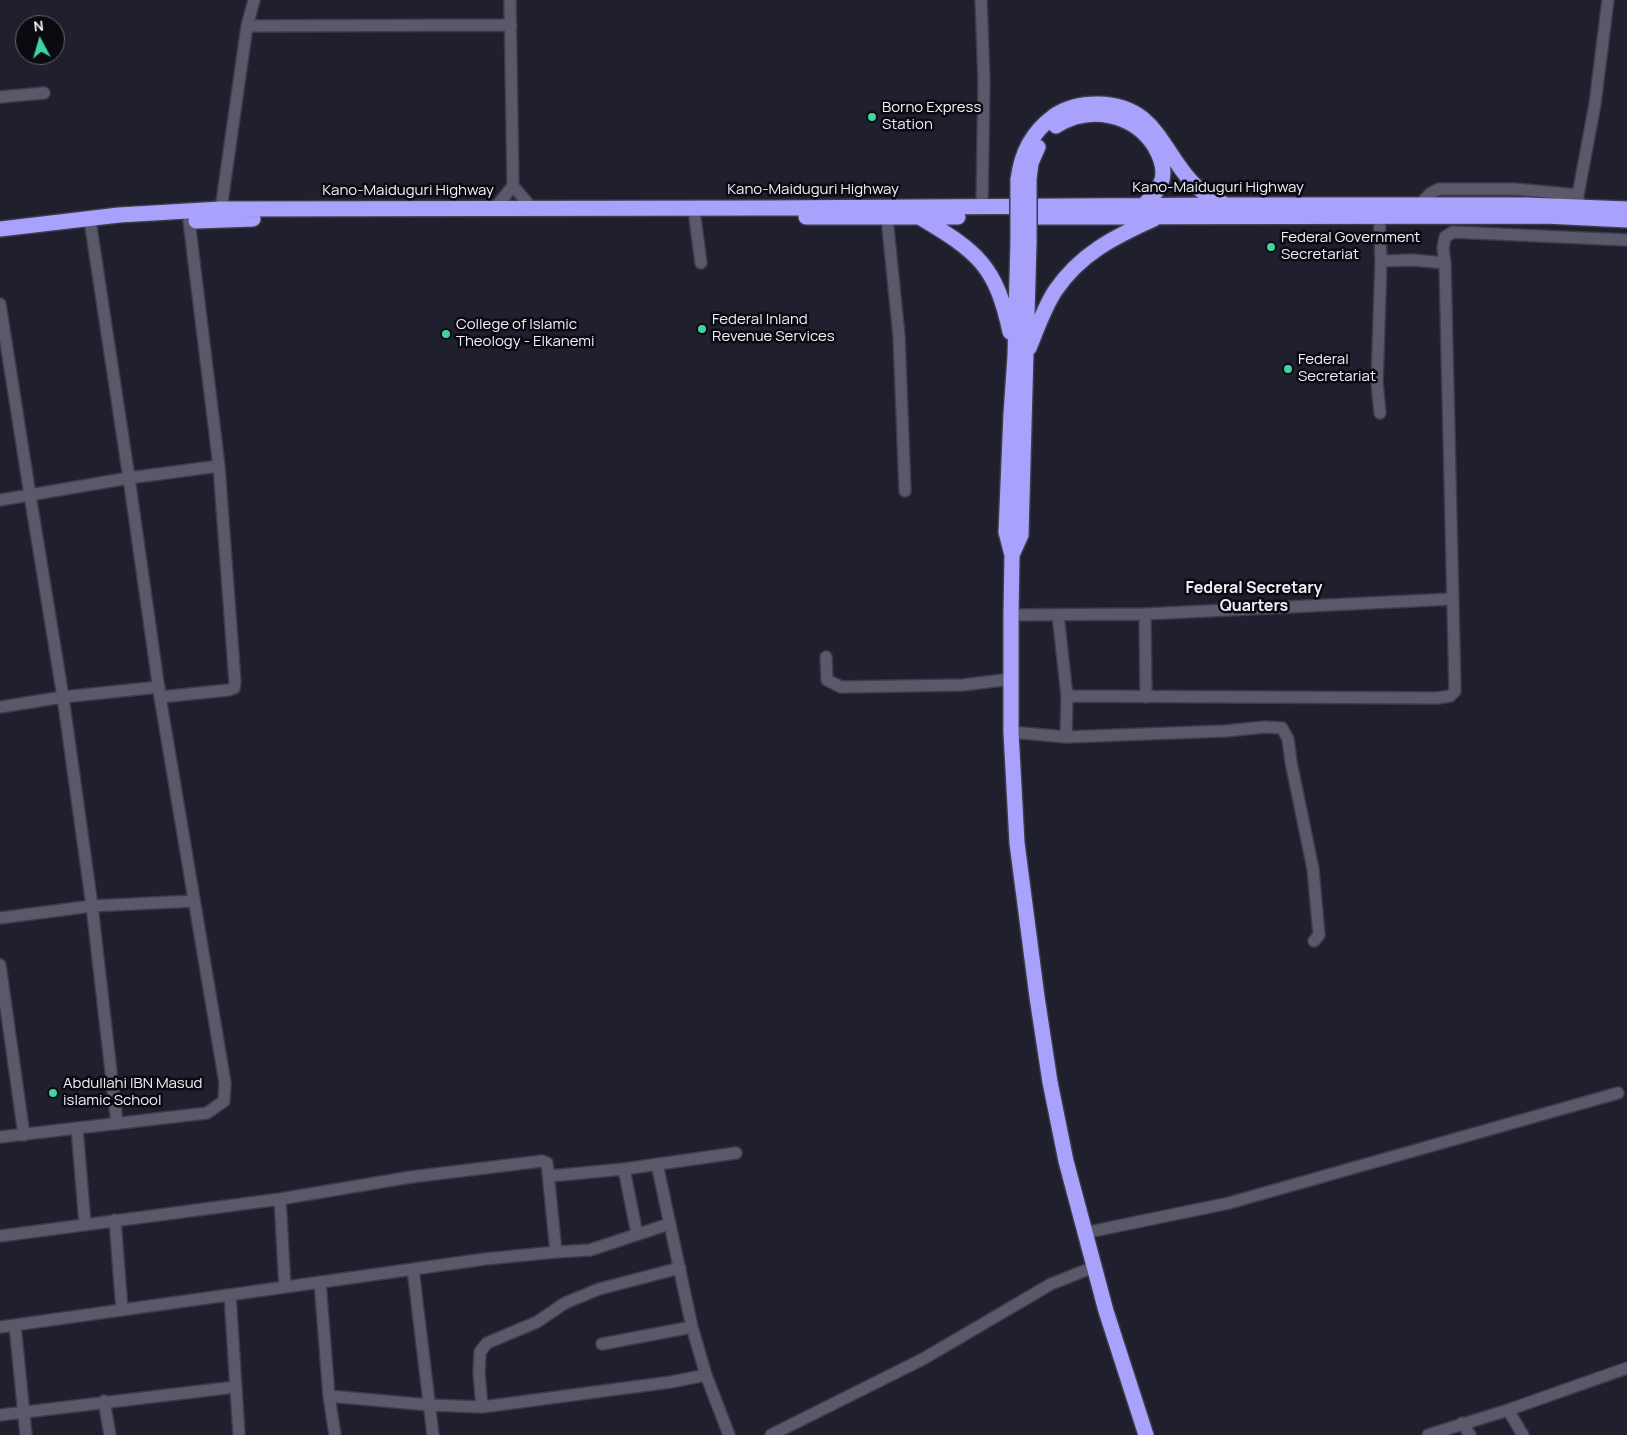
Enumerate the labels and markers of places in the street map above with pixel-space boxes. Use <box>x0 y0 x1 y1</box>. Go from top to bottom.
place label: Borno Express Station <box>882 99 981 134</box>
marker: Borno Express Station <box>866 111 878 123</box>
place label: Federal Government Secretariat <box>1281 229 1420 264</box>
marker: Federal Government Secretariat <box>1265 241 1277 253</box>
place label: Federal Inland Revenue Services <box>712 311 835 346</box>
place label: College of Islamic Theology - Elkanemi <box>456 316 594 351</box>
marker: Federal Inland Revenue Services <box>696 323 708 335</box>
marker: College of Islamic Theology - Elkanemi <box>440 328 452 340</box>
place label: Federal Secretariat <box>1298 351 1376 386</box>
marker: Federal Secretariat <box>1282 363 1294 375</box>
place label: Abdullahi IBN Masud islamic School <box>63 1075 203 1110</box>
marker: Abdullahi IBN Masud islamic School <box>47 1087 59 1099</box>

